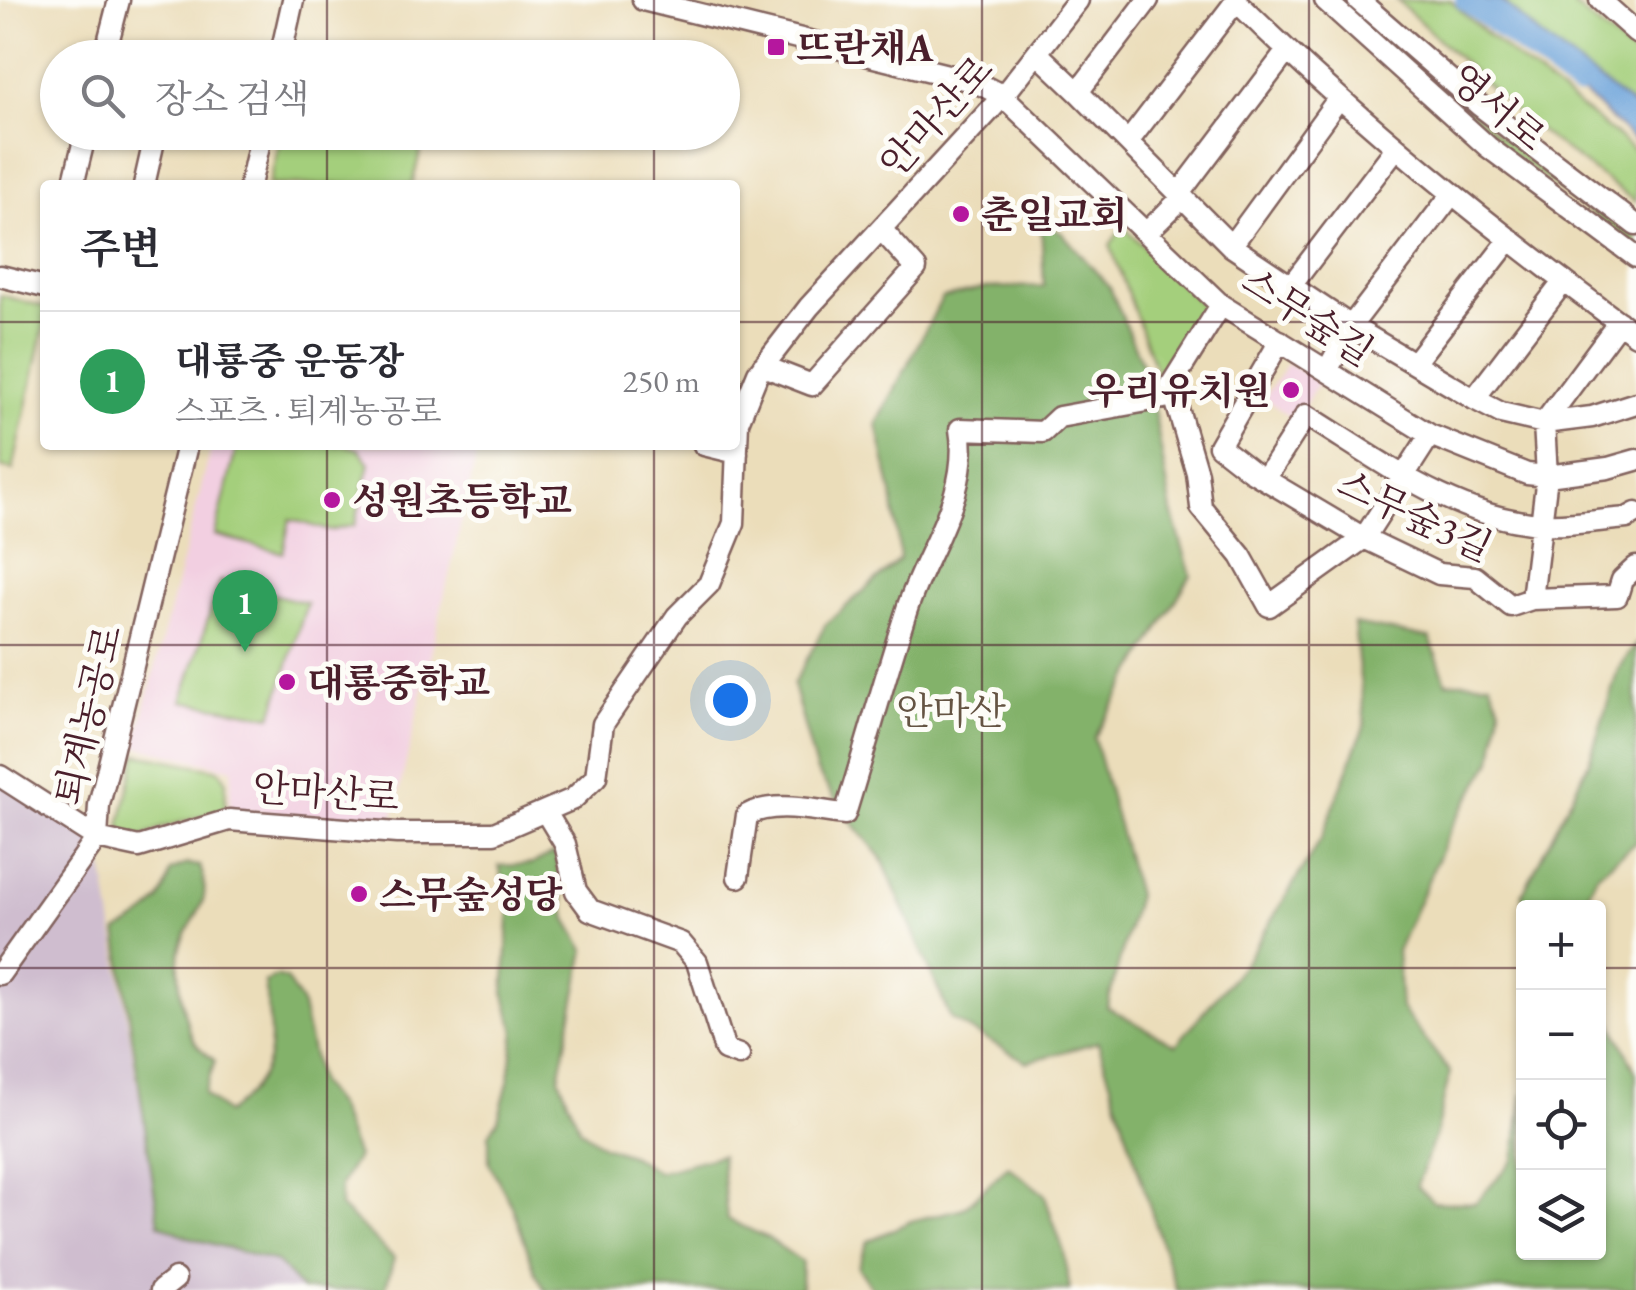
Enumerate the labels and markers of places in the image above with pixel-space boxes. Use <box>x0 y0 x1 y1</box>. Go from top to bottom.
place label: 뜨란채A <box>796 23 934 72</box>
marker: 뜨란채A <box>765 36 787 58</box>
place label: 춘일교회 <box>981 190 1128 239</box>
marker: 춘일교회 <box>950 203 972 225</box>
place label: 우리유치원 <box>1087 366 1271 415</box>
marker: 우리유치원 <box>1280 379 1302 401</box>
place label: 성원초등학교 <box>352 476 572 525</box>
marker: 성원초등학교 <box>321 489 343 511</box>
pin: 1 <box>212 570 278 652</box>
place label: 대룡중학교 <box>307 658 491 707</box>
marker: 대룡중학교 <box>276 671 298 693</box>
place label: 스무숲성당 <box>379 870 563 919</box>
marker: 스무숲성당 <box>348 883 370 905</box>

